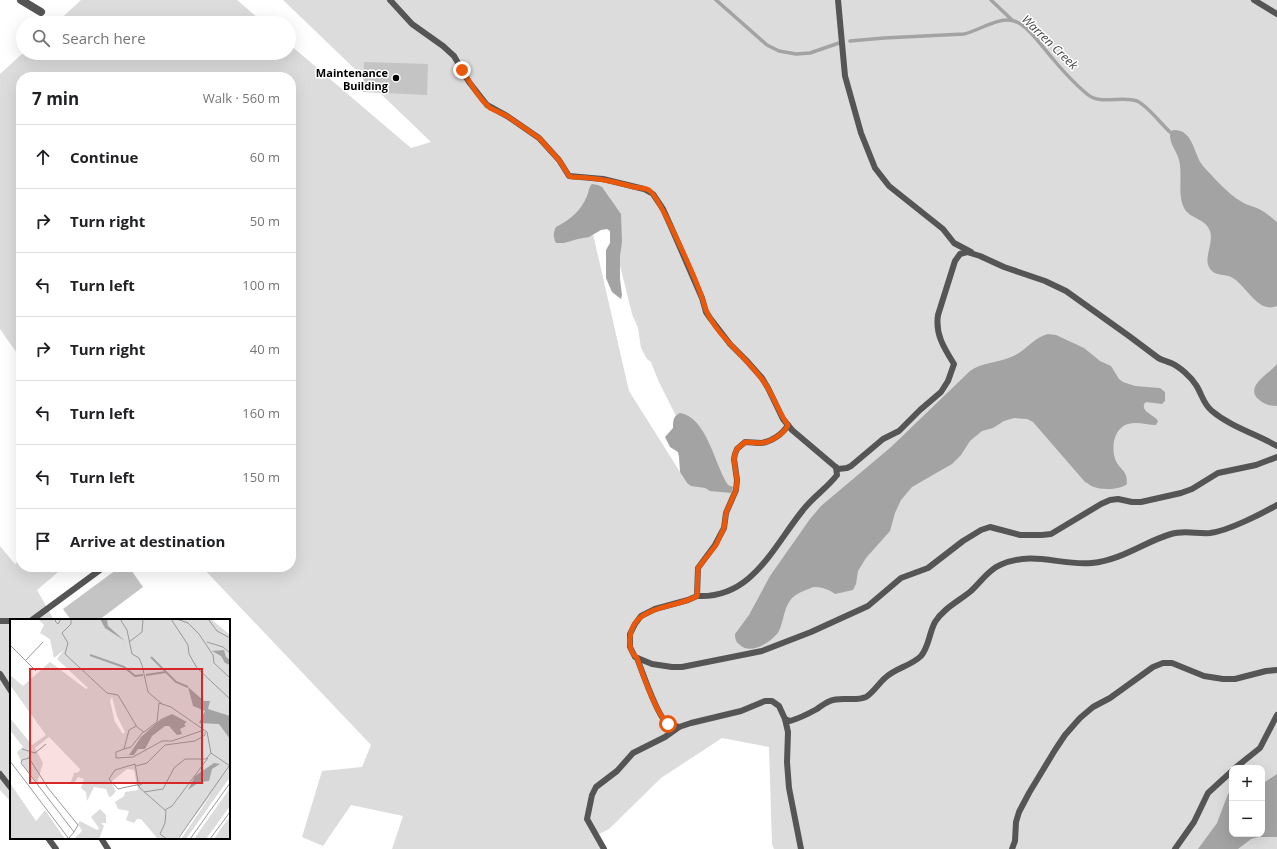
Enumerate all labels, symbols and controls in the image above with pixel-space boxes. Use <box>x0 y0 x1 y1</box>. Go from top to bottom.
water label: Warren Creek <box>1018 11 1083 74</box>
search box <box>16 16 296 60</box>
icon: search <box>30 27 52 49</box>
text: Search here <box>62 28 146 48</box>
route end <box>453 61 471 79</box>
place label: Maintenance Building <box>316 65 389 93</box>
marker: Maintenance Building <box>391 73 401 83</box>
text: 7 min <box>32 87 79 110</box>
text: Walk · 560 m <box>203 89 280 107</box>
icon: ahead <box>32 146 54 168</box>
text: Continue <box>70 147 138 167</box>
text: 60 m <box>250 148 280 166</box>
icon: right <box>32 210 54 232</box>
text: Turn right <box>70 211 145 231</box>
text: 50 m <box>250 212 280 230</box>
icon: left <box>32 274 54 296</box>
text: Turn left <box>70 275 135 295</box>
text: 100 m <box>242 276 280 294</box>
icon: right <box>32 338 54 360</box>
text: Turn right <box>70 339 145 359</box>
text: 40 m <box>250 340 280 358</box>
icon: left <box>32 402 54 424</box>
text: Turn left <box>70 403 135 423</box>
text: 160 m <box>242 404 280 422</box>
icon: left <box>32 466 54 488</box>
text: Turn left <box>70 467 135 487</box>
text: 150 m <box>242 468 280 486</box>
icon: arrive <box>32 530 54 552</box>
text: Arrive at destination <box>70 531 225 551</box>
inset map <box>10 619 230 839</box>
route start <box>659 715 677 733</box>
map controls <box>1229 765 1265 837</box>
button: + <box>1229 765 1265 801</box>
button: − <box>1229 801 1265 837</box>

